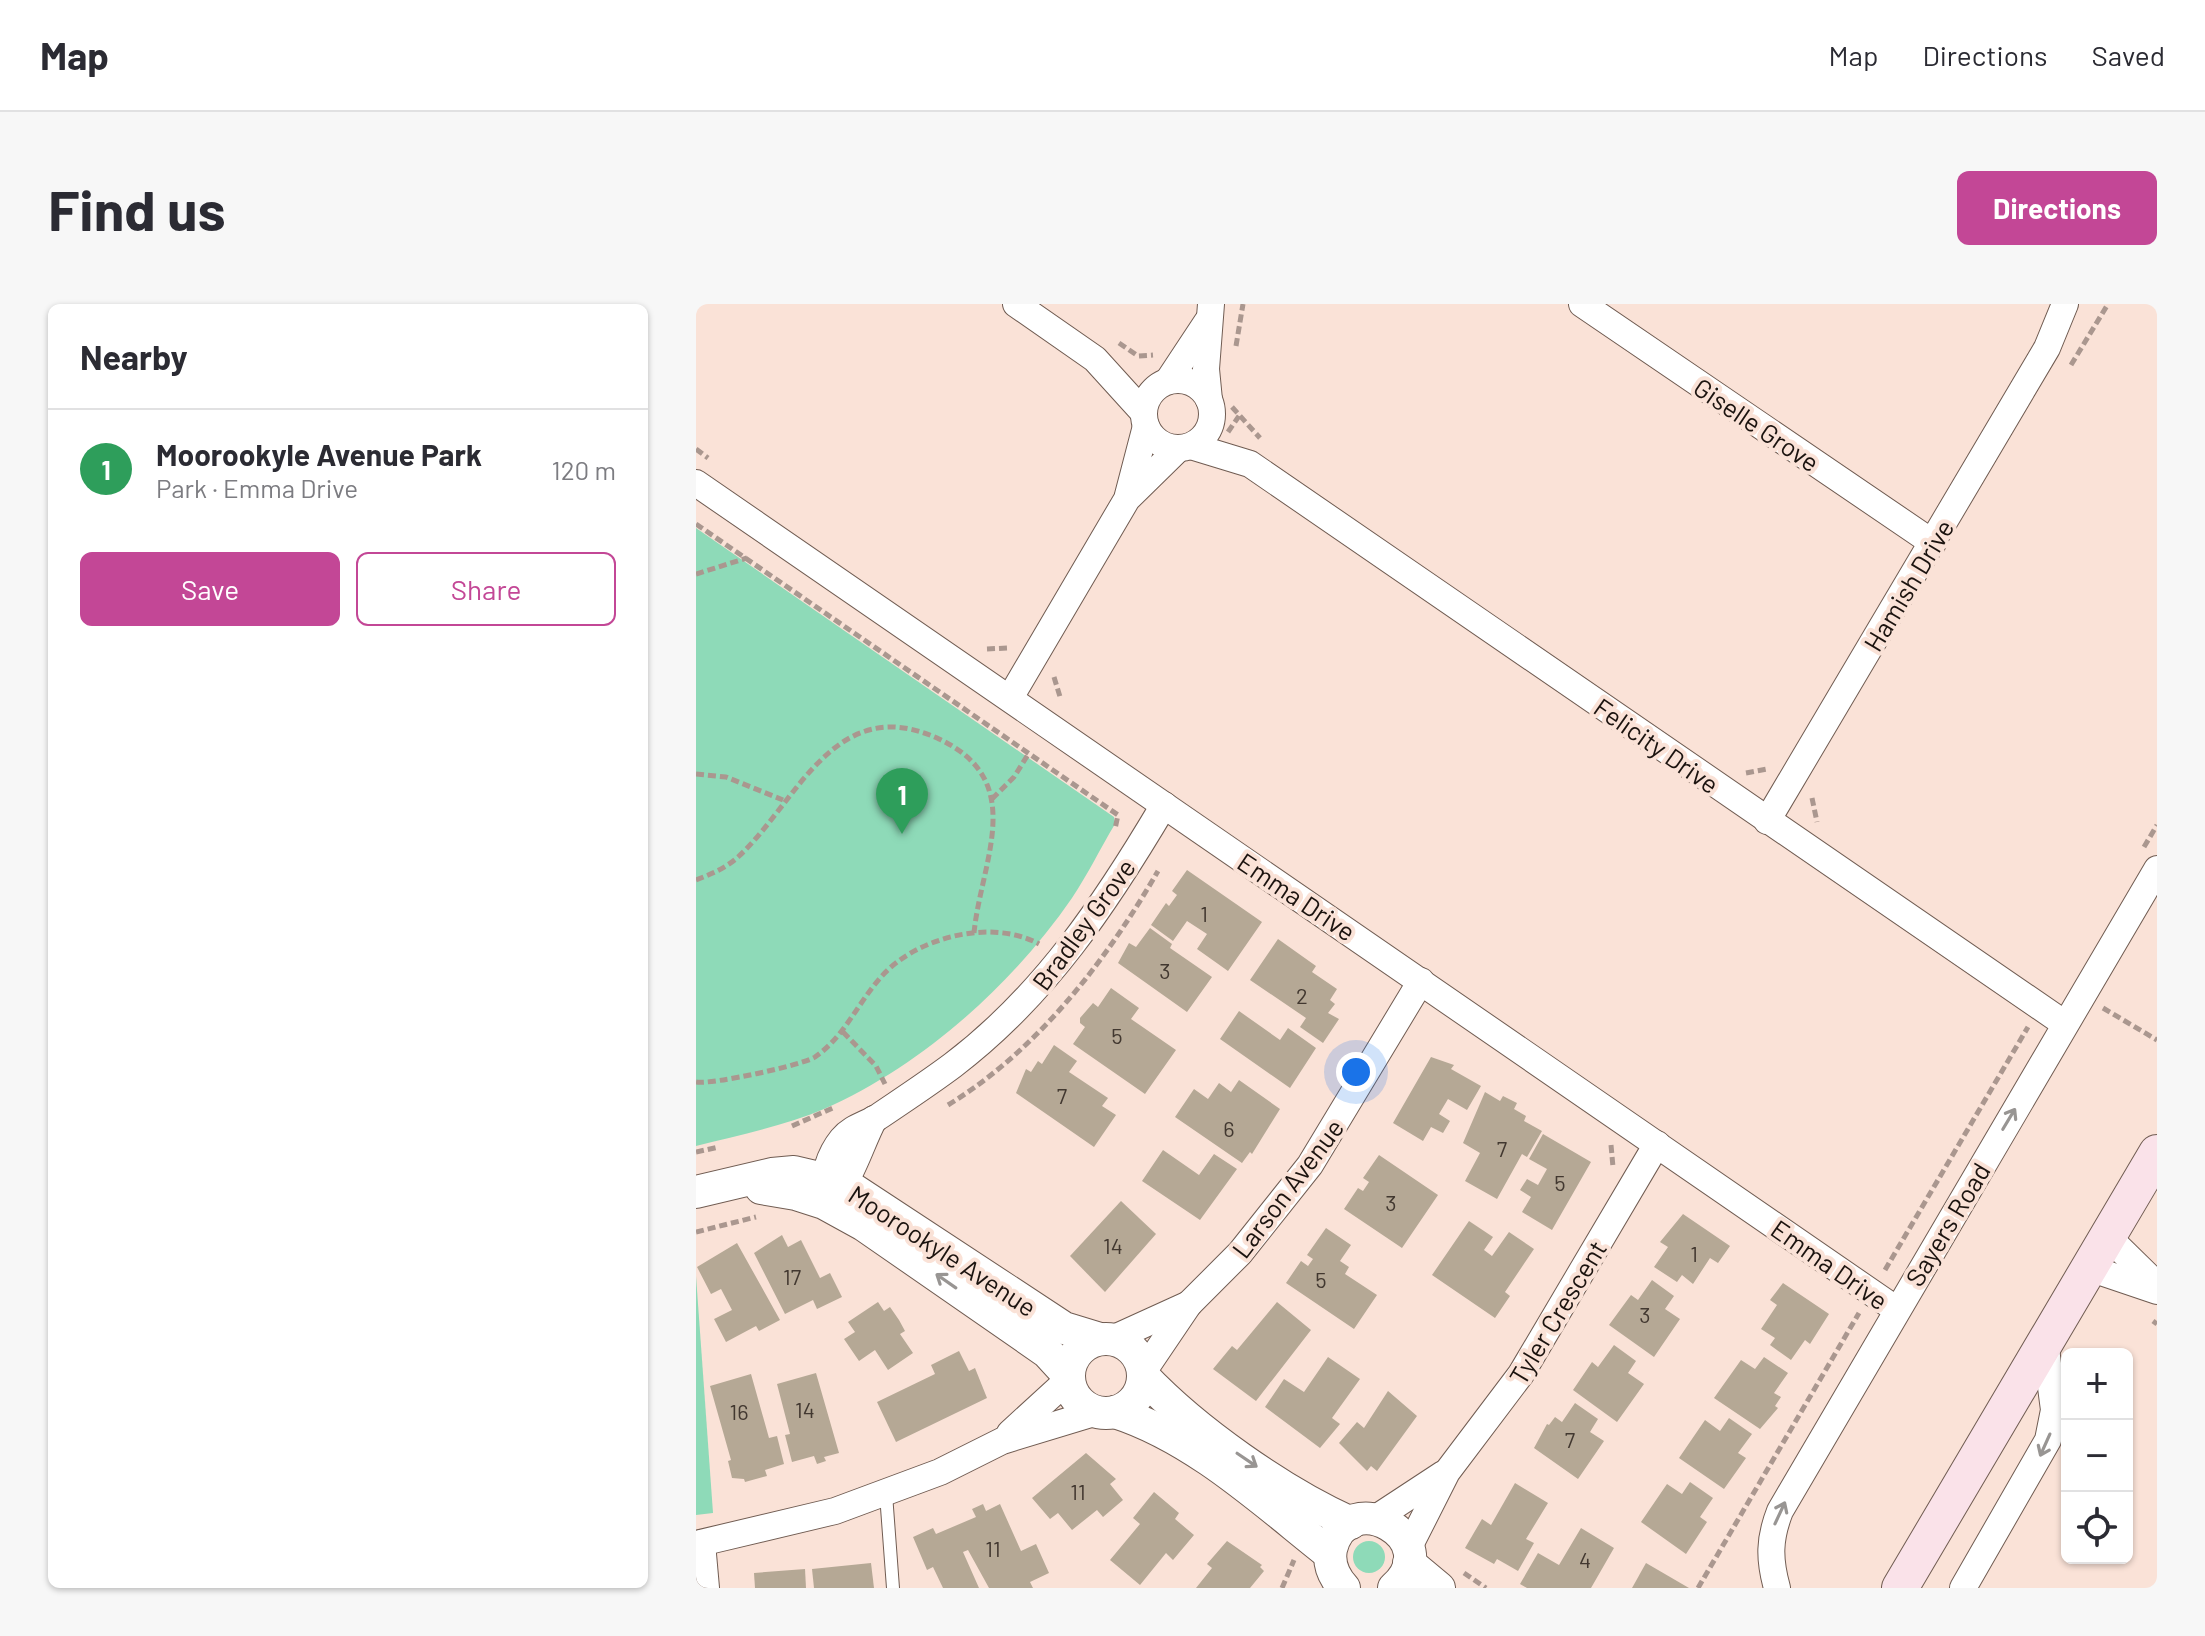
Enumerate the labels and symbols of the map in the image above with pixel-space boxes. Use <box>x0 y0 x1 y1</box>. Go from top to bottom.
street label: Giselle Grove <box>1688 371 1826 477</box>
street label: Hamish Drive <box>1857 514 1959 656</box>
street label: Felicity Drive <box>1589 691 1725 799</box>
pin: 1 <box>876 768 928 834</box>
street label: Emma Drive <box>1232 845 1362 947</box>
street label: Bradley Grove <box>1025 852 1141 996</box>
house number: 1 <box>1200 900 1208 926</box>
house number: 3 <box>1159 957 1171 983</box>
house number: 2 <box>1296 982 1308 1008</box>
house number: 5 <box>1111 1022 1123 1048</box>
your location <box>1336 1052 1376 1092</box>
house number: 7 <box>1057 1082 1067 1108</box>
one-way arrow <box>2001 1108 2017 1131</box>
street label: Larson Avenue <box>1225 1112 1349 1264</box>
house number: 6 <box>1223 1115 1235 1141</box>
house number: 7 <box>1497 1135 1507 1161</box>
street label: Sayers Road <box>1898 1157 1996 1291</box>
house number: 5 <box>1554 1169 1566 1195</box>
street label: Moorookyle Avenue <box>843 1178 1043 1322</box>
house number: 3 <box>1385 1189 1397 1215</box>
street label: Emma Drive <box>1766 1213 1894 1315</box>
house number: 14 <box>1103 1232 1123 1258</box>
street label: Tyler Crescent <box>1502 1234 1612 1390</box>
house number: 1 <box>1690 1240 1698 1266</box>
house number: 17 <box>783 1263 801 1289</box>
house number: 5 <box>1315 1266 1327 1292</box>
one-way arrow <box>935 1273 957 1289</box>
house number: 3 <box>1639 1301 1651 1327</box>
house number: 14 <box>795 1396 815 1422</box>
house number: 16 <box>729 1398 749 1424</box>
house number: 7 <box>1565 1426 1575 1452</box>
one-way arrow <box>2036 1432 2051 1456</box>
one-way arrow <box>1236 1452 1258 1469</box>
house number: 11 <box>1070 1478 1086 1504</box>
one-way arrow <box>1773 1501 1788 1525</box>
house number: 11 <box>985 1535 1001 1561</box>
house number: 4 <box>1579 1546 1591 1572</box>

